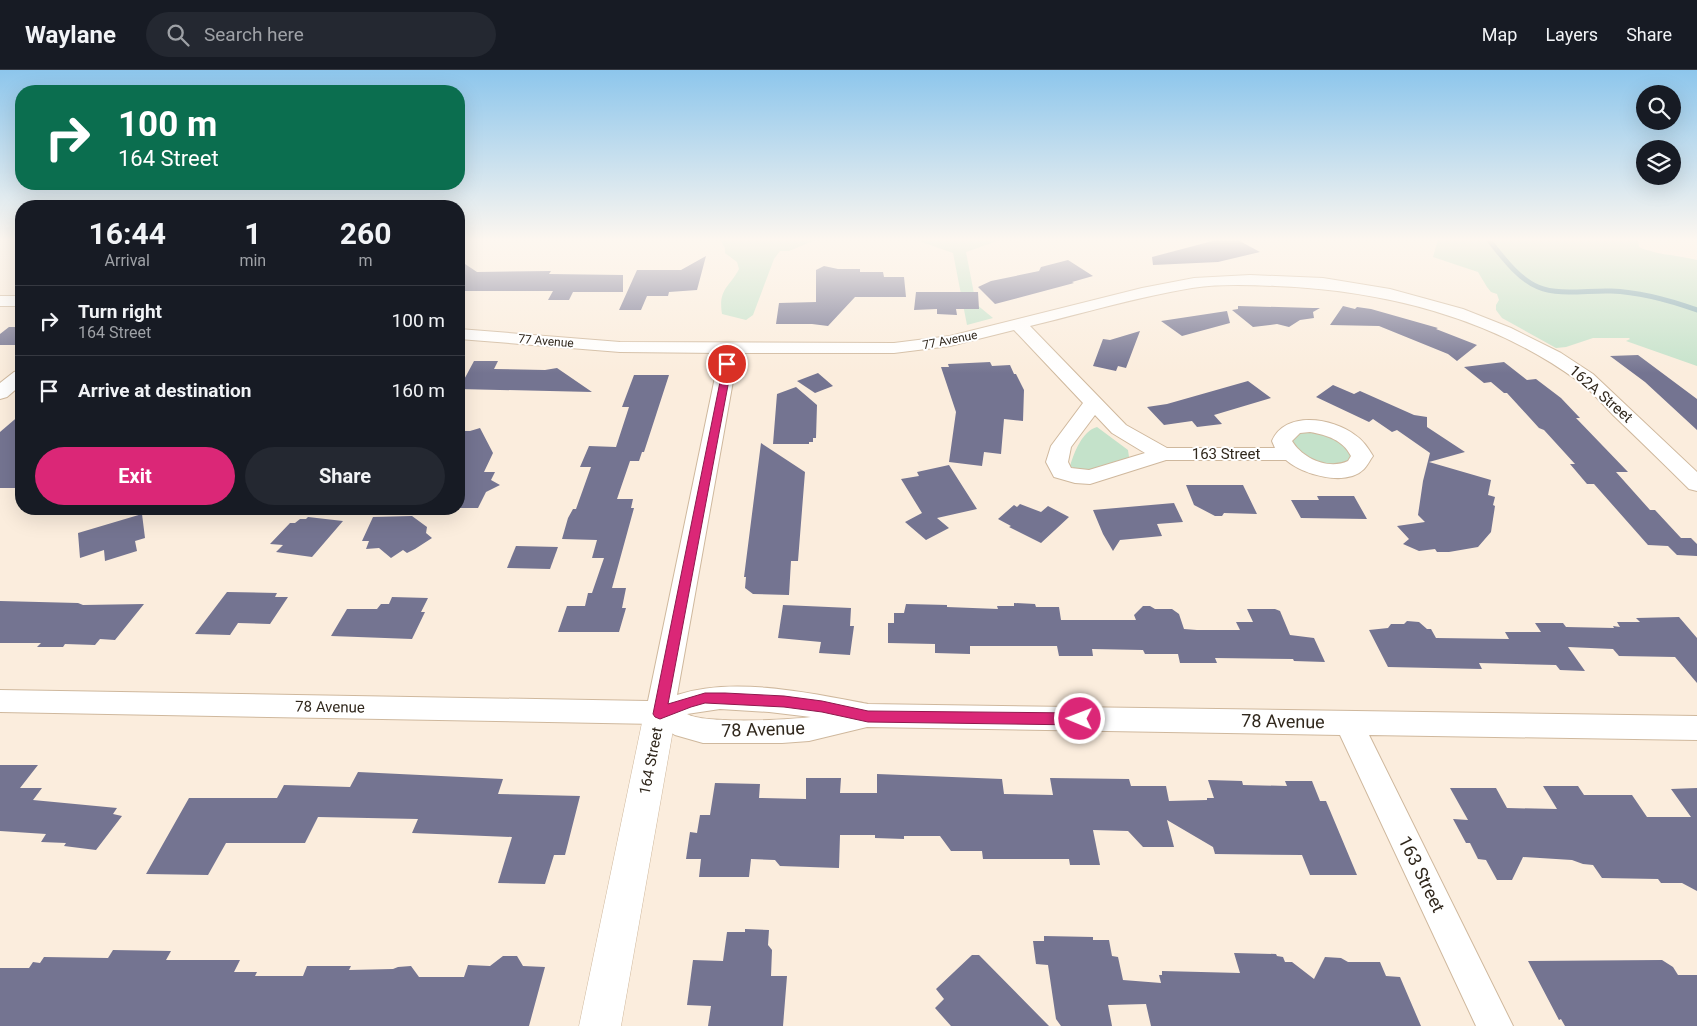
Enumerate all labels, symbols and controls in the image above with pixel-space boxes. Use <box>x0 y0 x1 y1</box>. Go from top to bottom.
search box <box>146 12 496 57</box>
text: Waylane <box>25 21 116 49</box>
icon: search <box>164 21 192 49</box>
text: Search here <box>204 23 304 46</box>
text: Map <box>1482 24 1517 45</box>
text: Layers <box>1545 24 1598 45</box>
text: Share <box>1626 24 1672 45</box>
map controls <box>1636 85 1681 185</box>
button: search <box>1636 85 1681 130</box>
text: 100 m <box>118 104 217 145</box>
icon: right <box>35 105 100 170</box>
button: layers <box>1636 140 1681 185</box>
text: 164 Street <box>118 146 219 171</box>
text: 16:44 <box>89 216 166 251</box>
text: 1 <box>244 216 261 251</box>
text: 260 <box>340 216 391 251</box>
text: Arrival <box>105 251 150 270</box>
text: min <box>239 251 266 270</box>
text: m <box>359 251 373 270</box>
text: Turn right <box>78 300 162 323</box>
icon: right <box>35 307 63 335</box>
text: 100 m <box>392 309 445 332</box>
text: 164 Street <box>78 323 151 342</box>
street label: 77 Avenue <box>921 328 979 352</box>
street label: 77 Avenue <box>518 332 574 350</box>
pin <box>706 343 748 385</box>
icon: arrive <box>713 350 741 378</box>
street label: 162A Street <box>1566 361 1637 427</box>
icon: arrive <box>35 377 63 405</box>
text: Arrive at destination <box>78 379 251 402</box>
text: 160 m <box>392 379 445 402</box>
street label: 163 Street <box>1192 445 1260 463</box>
button: Exit <box>35 447 235 505</box>
button: Share <box>245 447 445 505</box>
position arrow <box>1053 692 1105 744</box>
street label: 78 Avenue <box>295 697 365 717</box>
street label: 78 Avenue <box>1241 710 1325 732</box>
street label: 78 Avenue <box>721 717 805 741</box>
street label: 164 Street <box>636 726 666 796</box>
street label: 163 Street <box>1395 832 1450 916</box>

